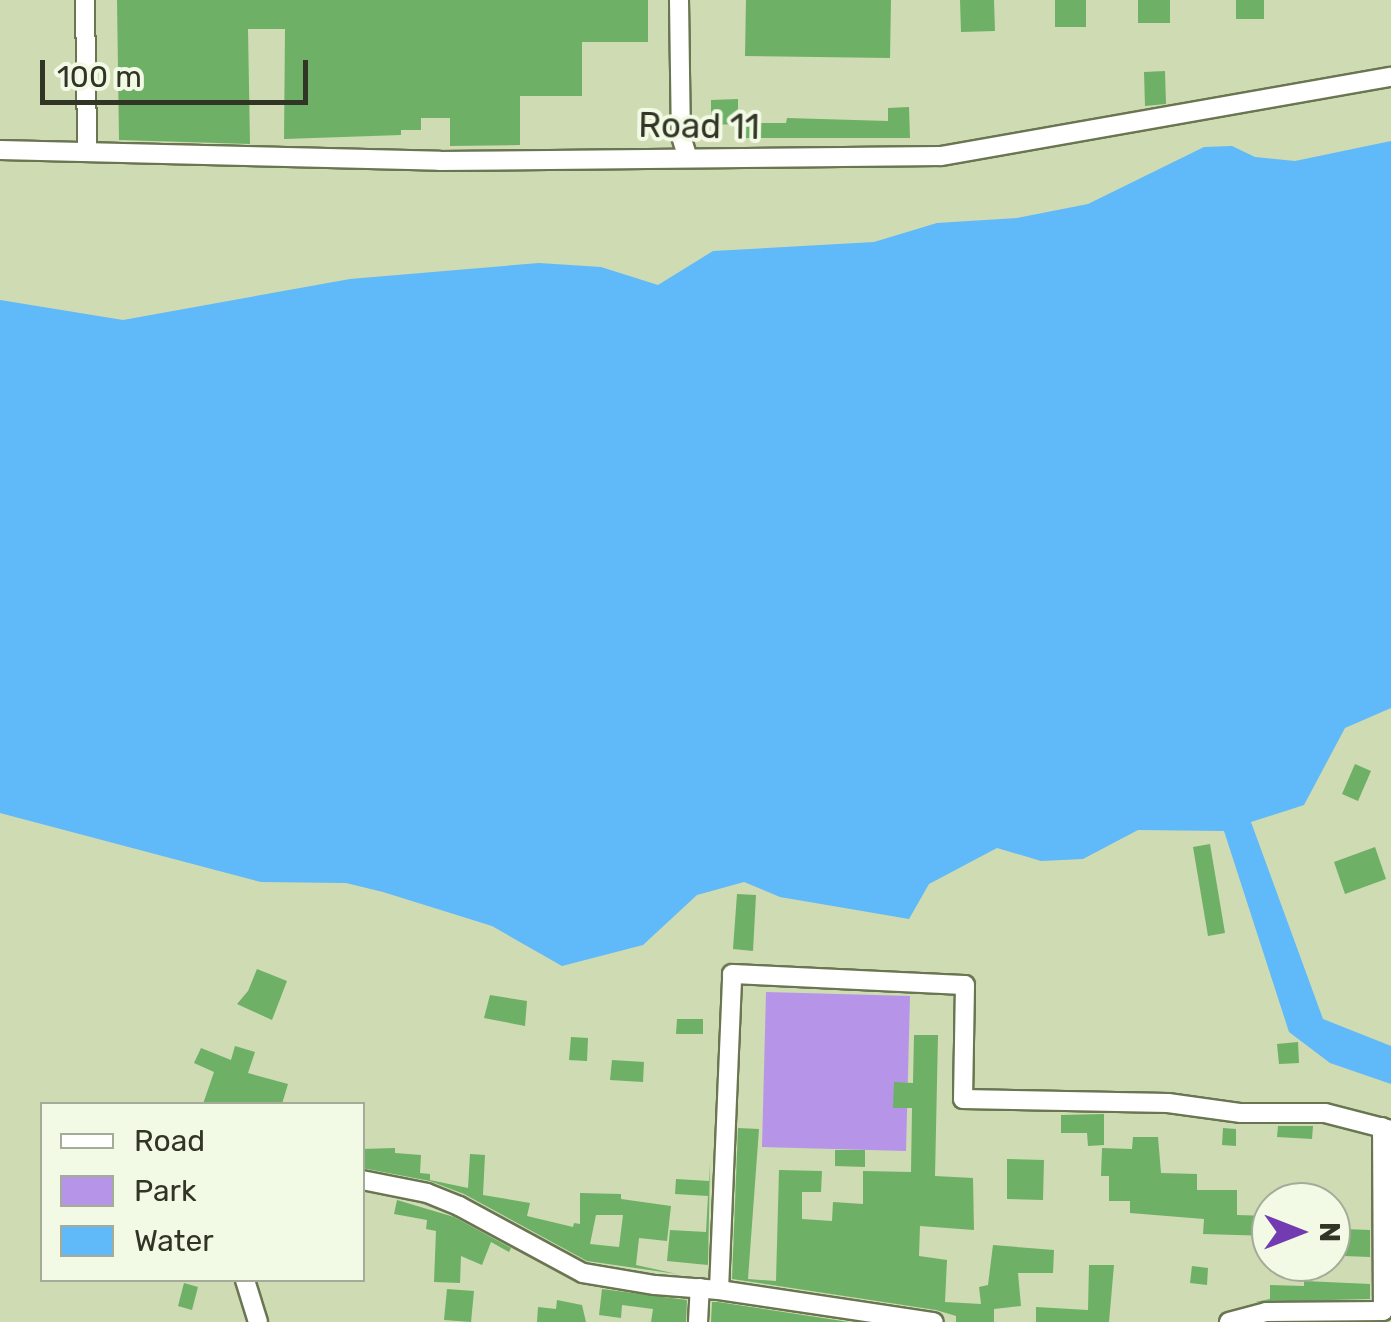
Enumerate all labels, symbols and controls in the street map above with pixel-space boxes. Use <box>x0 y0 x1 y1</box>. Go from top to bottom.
scale bar <box>45 40 312 102</box>
text: 100 m <box>57 59 142 95</box>
street label: Road 11 <box>638 104 760 148</box>
legend <box>40 1102 365 1282</box>
text: Road <box>134 1123 205 1159</box>
text: Park <box>134 1173 196 1209</box>
north arrow <box>1251 1182 1351 1282</box>
text: N <box>1313 1222 1346 1242</box>
text: Water <box>134 1223 214 1259</box>

